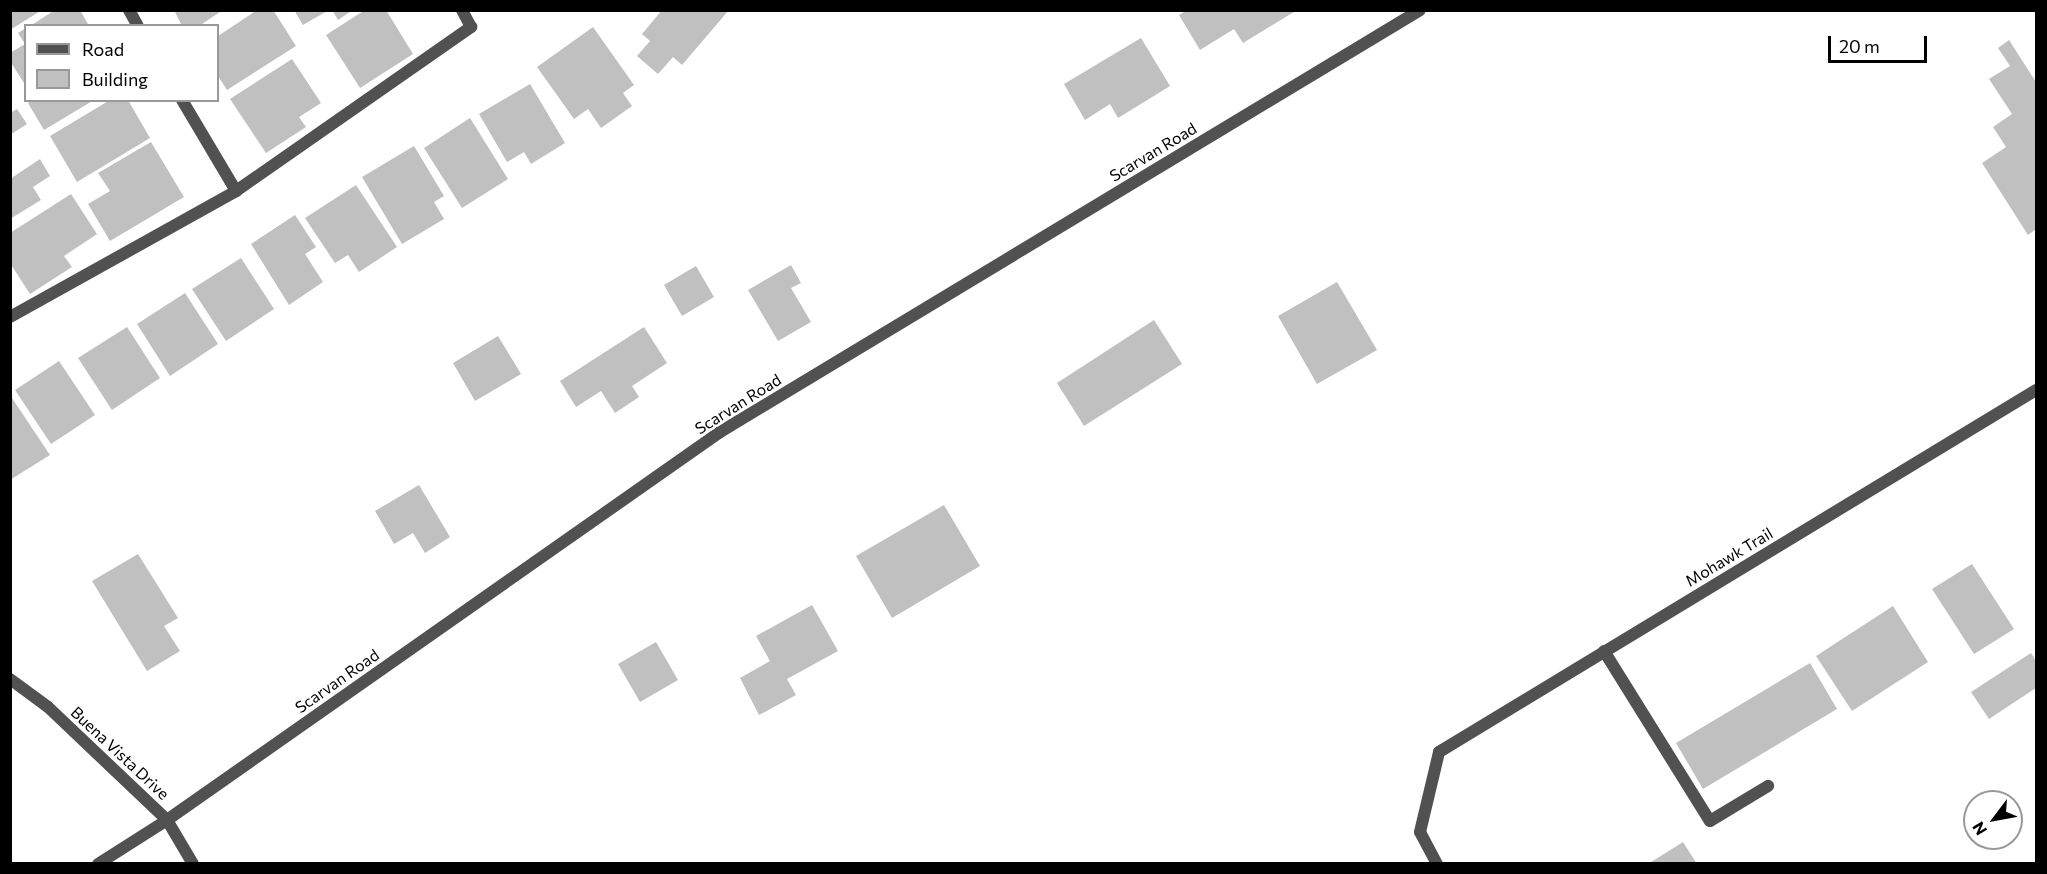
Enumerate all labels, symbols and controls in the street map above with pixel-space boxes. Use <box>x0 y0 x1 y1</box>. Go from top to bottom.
legend <box>24 24 219 102</box>
scale bar <box>1831 24 1930 62</box>
text: 20 m <box>1839 35 1880 57</box>
text: Road <box>82 38 124 60</box>
text: Building <box>82 68 148 90</box>
street label: Scarvan Road <box>1106 119 1200 185</box>
street label: Scarvan Road <box>691 370 785 438</box>
street label: Mohawk Trail <box>1682 523 1776 591</box>
street label: Scarvan Road <box>291 645 383 717</box>
street label: Buena Vista Drive <box>67 703 173 803</box>
north arrow <box>1963 790 2023 850</box>
text: N <box>1968 819 1990 839</box>

